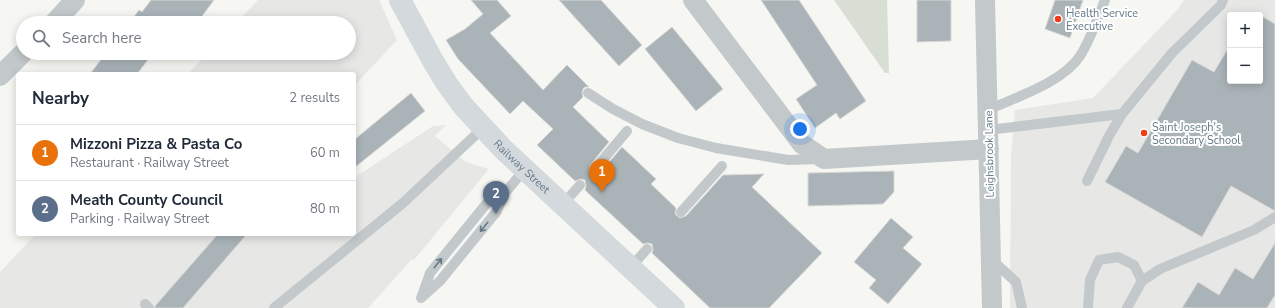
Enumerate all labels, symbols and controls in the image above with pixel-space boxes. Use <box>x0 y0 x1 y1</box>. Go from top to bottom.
place label: Health Service Executive <box>1066 6 1138 34</box>
map controls <box>1227 12 1263 84</box>
button: + <box>1227 12 1263 48</box>
marker: Health Service Executive <box>1053 14 1063 24</box>
search box <box>16 16 356 60</box>
icon: search <box>30 27 52 49</box>
text: Search here <box>62 28 142 48</box>
button: − <box>1227 48 1263 84</box>
text: Nearby <box>32 87 89 110</box>
text: 2 results <box>289 89 340 107</box>
street label: Leighsbrook Lane <box>981 110 998 198</box>
your location <box>790 119 810 139</box>
place label: Saint Joseph's Secondary School <box>1152 120 1241 148</box>
marker: Saint Joseph's Secondary School <box>1139 128 1149 138</box>
text: Mizzoni Pizza & Pasta Co <box>70 134 242 154</box>
street label: Railway Street <box>490 137 553 197</box>
text: 1 <box>41 144 49 162</box>
text: 60 m <box>310 144 340 162</box>
text: Restaurant · Railway Street <box>70 154 229 172</box>
pin: 1 <box>589 159 615 192</box>
pin: 2 <box>483 181 509 214</box>
text: Meath County Council <box>70 190 223 210</box>
text: 2 <box>41 200 49 218</box>
text: 80 m <box>310 200 340 218</box>
text: Parking · Railway Street <box>70 210 209 228</box>
one-way arrow <box>480 221 489 232</box>
one-way arrow <box>434 258 442 269</box>

